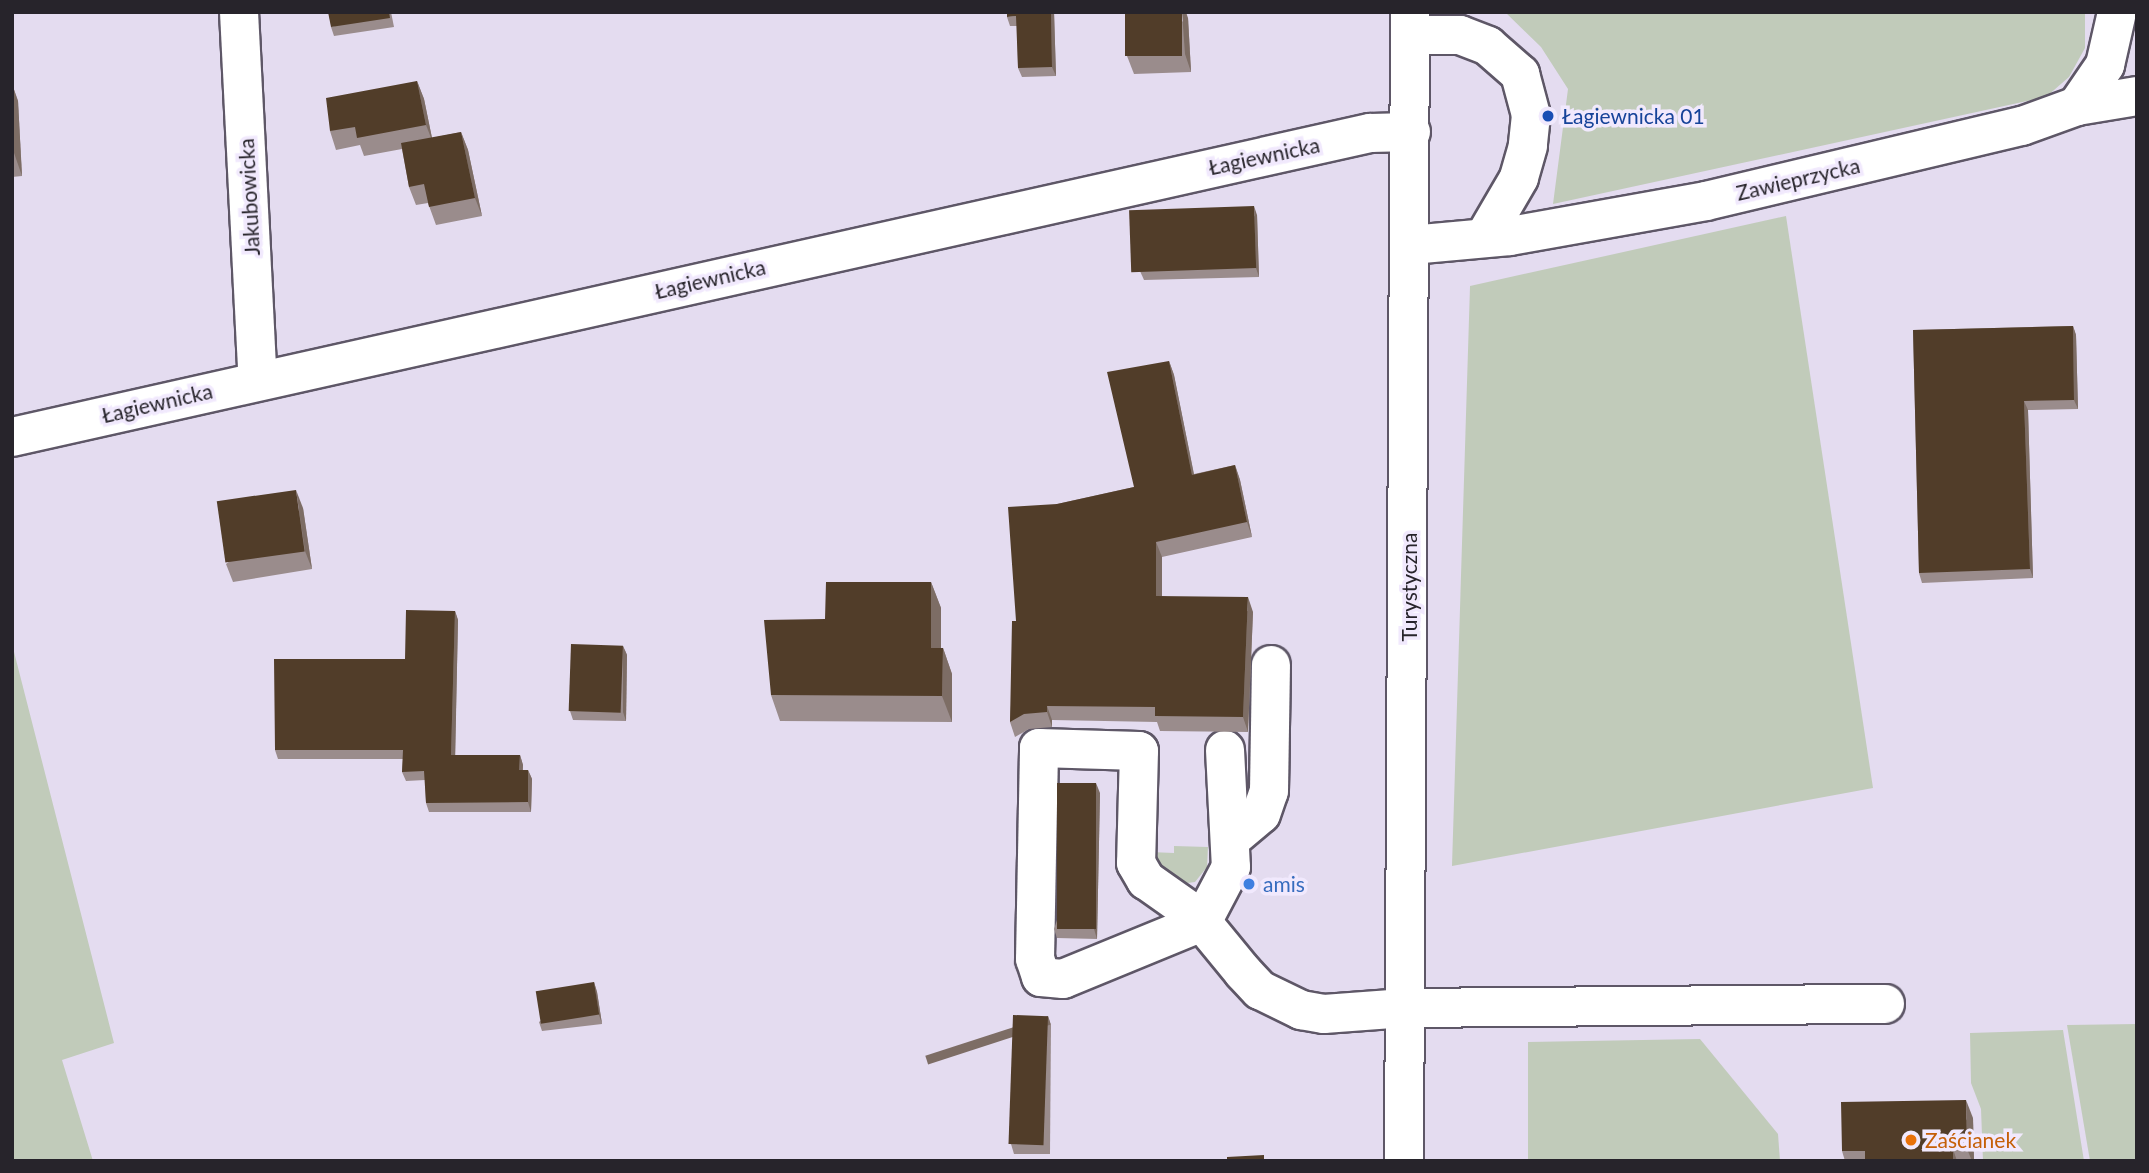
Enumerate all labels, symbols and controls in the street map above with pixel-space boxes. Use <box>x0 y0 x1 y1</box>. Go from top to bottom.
place label: Łagiewnicka 01 <box>1562 103 1705 129</box>
marker: Łagiewnicka 01 <box>1540 108 1556 124</box>
street label: Łagiewnicka <box>1206 132 1322 180</box>
street label: Jakubowicka <box>233 138 265 256</box>
street label: Zawieprzycka <box>1734 153 1862 205</box>
street label: Łagiewnicka <box>652 254 768 304</box>
street label: Łagiewnicka <box>99 378 215 428</box>
street label: Turystyczna <box>1396 532 1422 642</box>
place label: amis <box>1263 871 1305 897</box>
marker: amis <box>1241 876 1257 892</box>
place label: Zaścianek <box>1925 1127 2016 1153</box>
marker: Zaścianek <box>1903 1132 1919 1148</box>

